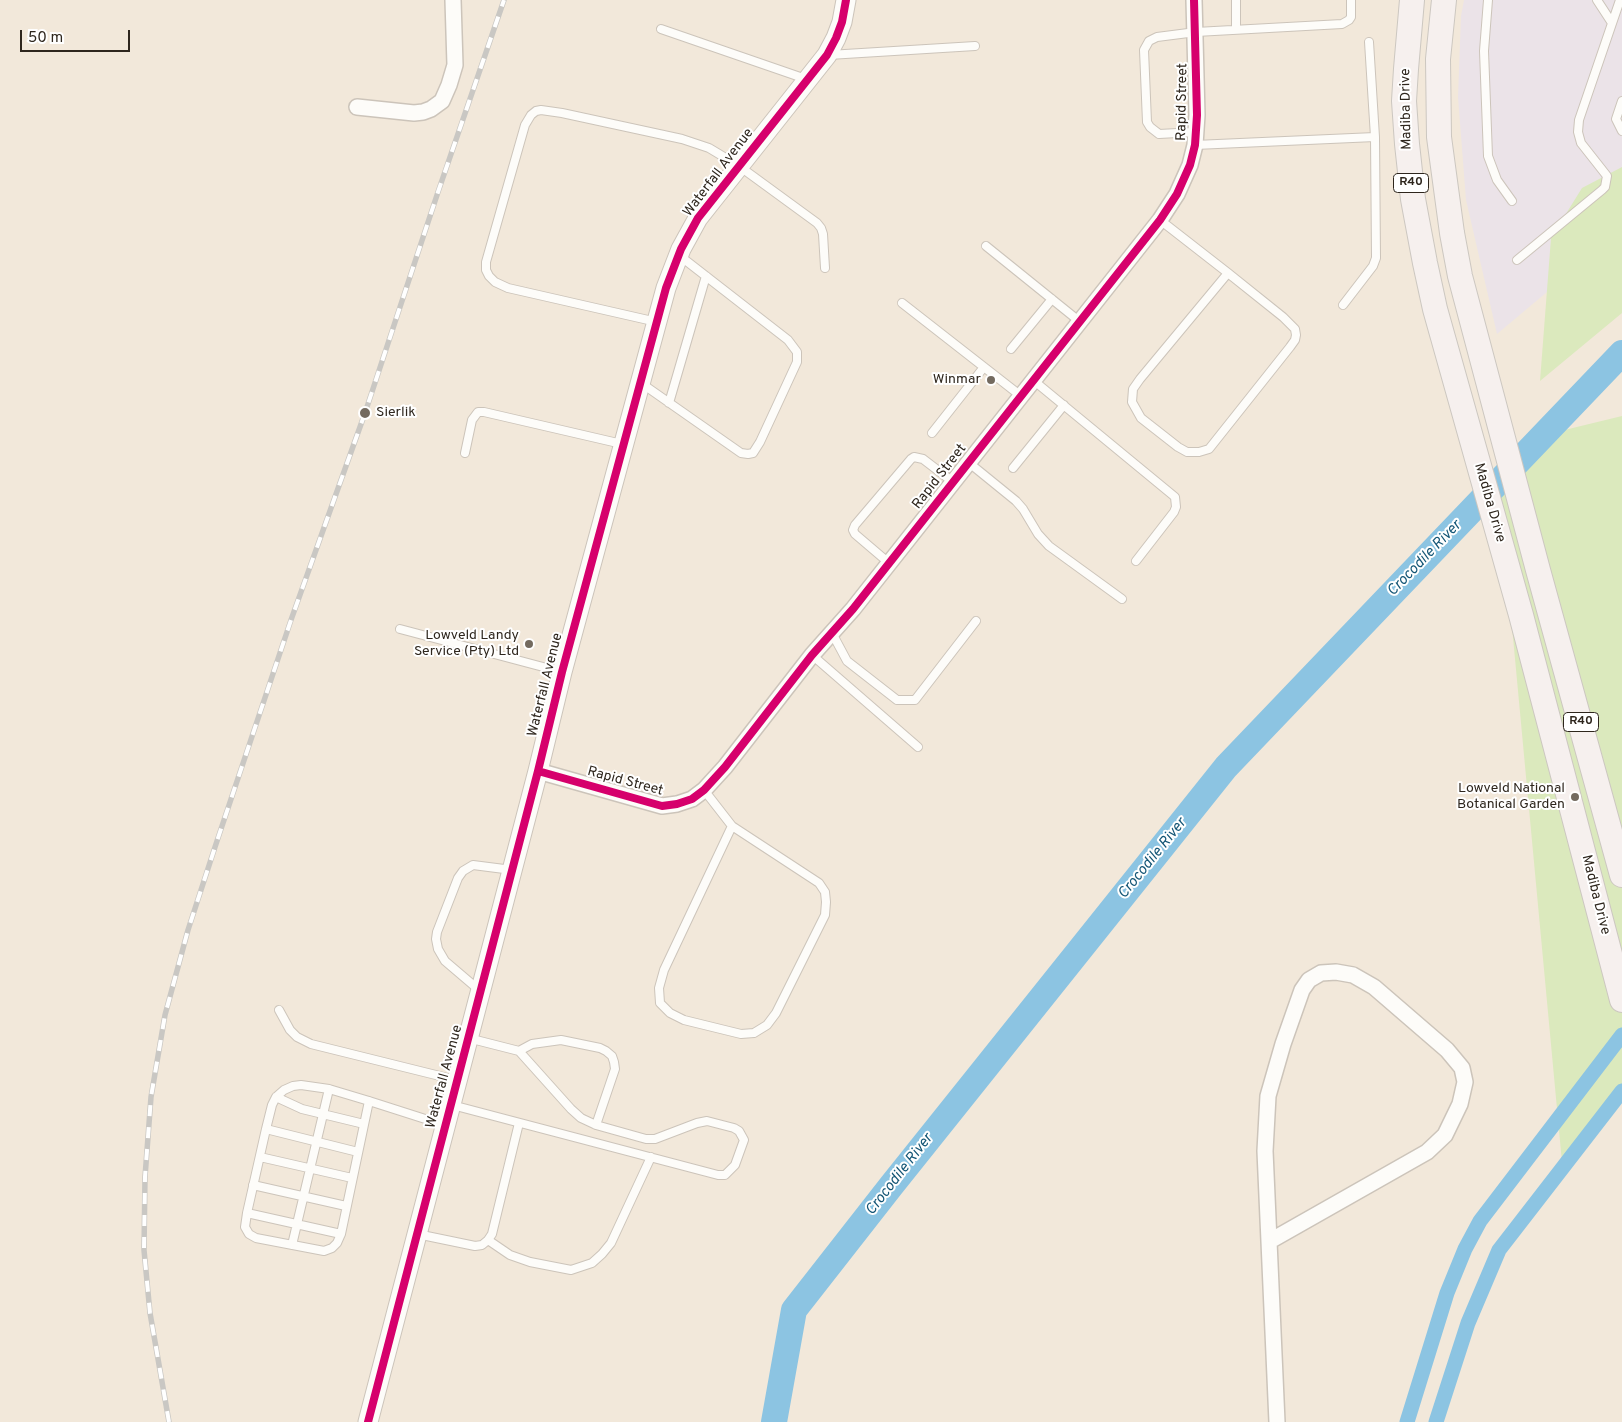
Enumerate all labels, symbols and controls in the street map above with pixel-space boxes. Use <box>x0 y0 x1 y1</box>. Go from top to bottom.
scale bar <box>22 20 132 52</box>
text: 50 m <box>28 29 63 48</box>
street label: Rapid Street <box>1174 63 1192 141</box>
street label: Madiba Drive <box>1398 68 1416 150</box>
street label: Waterfall Avenue <box>680 125 758 221</box>
road number: R40 <box>1394 174 1428 192</box>
place label: Winmar <box>933 372 981 388</box>
marker: Winmar <box>985 374 997 386</box>
place label: Sierlik <box>376 405 416 421</box>
marker: Sierlik <box>358 406 372 420</box>
street label: Rapid Street <box>909 441 971 513</box>
street label: Madiba Drive <box>1470 461 1508 545</box>
water label: Crocodile River <box>1384 517 1466 601</box>
place label: Lowveld Landy Service (Pty) Ltd <box>414 628 519 660</box>
street label: Waterfall Avenue <box>525 631 567 739</box>
marker: Lowveld Landy Service (Pty) Ltd <box>523 638 535 650</box>
road number: R40 <box>1564 712 1598 732</box>
street label: Rapid Street <box>585 764 665 800</box>
place label: Lowveld National Botanical Garden <box>1457 781 1565 814</box>
marker: Lowveld National Botanical Garden <box>1569 791 1581 803</box>
water label: Crocodile River <box>1115 815 1191 903</box>
street label: Madiba Drive <box>1577 853 1613 937</box>
street label: Waterfall Avenue <box>423 1023 467 1131</box>
water label: Crocodile River <box>863 1131 937 1219</box>

